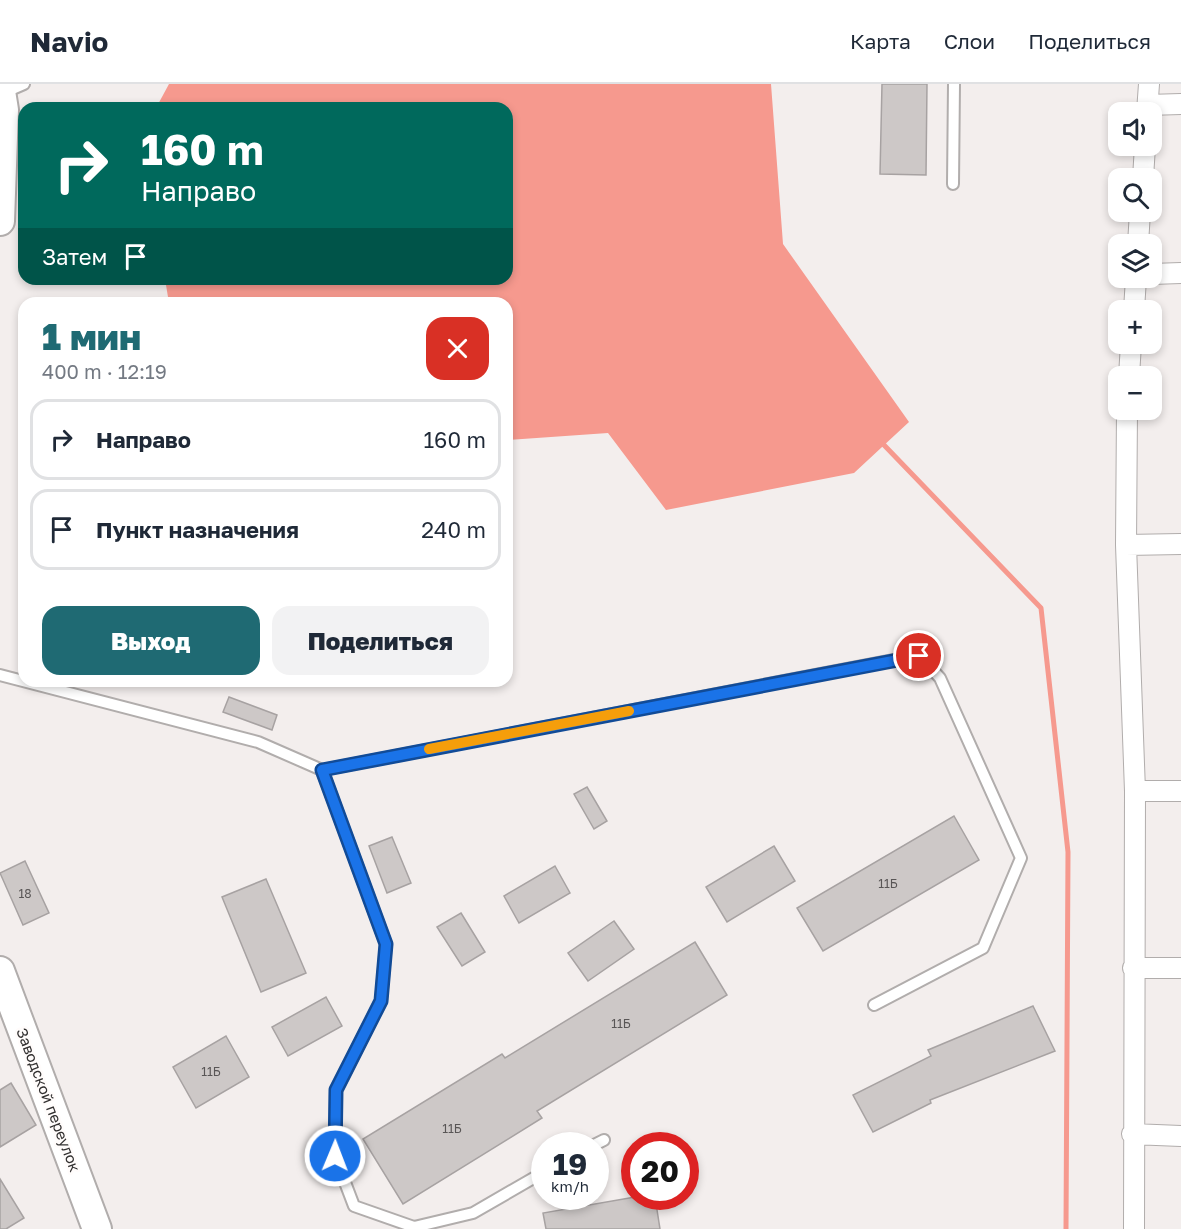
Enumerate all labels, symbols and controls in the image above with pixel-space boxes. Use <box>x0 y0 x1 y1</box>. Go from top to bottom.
text: Navio <box>30 25 108 58</box>
text: Карта <box>850 28 911 54</box>
text: Слои <box>944 28 995 54</box>
text: Поделиться <box>1028 28 1151 54</box>
map controls <box>1108 102 1162 420</box>
button: sound <box>1108 102 1162 156</box>
text: 160 m <box>141 124 264 174</box>
icon: right <box>42 126 120 204</box>
button: search <box>1108 168 1162 222</box>
text: Направо <box>141 175 256 207</box>
button: layers <box>1108 234 1162 288</box>
icon: arrive <box>119 240 152 273</box>
text: Затем <box>42 243 107 270</box>
button: + <box>1108 300 1162 354</box>
text: 1 мин <box>42 315 141 358</box>
button: close <box>426 317 489 380</box>
text: 400 m · 12:19 <box>42 359 167 383</box>
button: − <box>1108 366 1162 420</box>
icon: right <box>45 423 78 456</box>
text: Направо <box>96 426 191 453</box>
text: 160 m <box>423 426 486 453</box>
icon: arrive <box>45 513 78 546</box>
text: Пункт назначения <box>96 516 299 543</box>
text: 240 m <box>421 516 486 543</box>
button: Выход <box>42 606 260 675</box>
button: Поделиться <box>272 606 489 675</box>
pin <box>893 630 944 681</box>
icon: arrive <box>902 639 935 672</box>
house number: 11Б <box>878 876 898 891</box>
house number: 18 <box>18 886 32 901</box>
house number: 11Б <box>611 1016 631 1031</box>
street label: Заводской переулок <box>13 1025 85 1174</box>
house number: 11Б <box>201 1064 221 1079</box>
house number: 11Б <box>442 1121 462 1136</box>
position arrow <box>303 1124 367 1188</box>
speed limit sign: 20 <box>621 1132 699 1210</box>
text: 19 <box>553 1146 587 1182</box>
text: km/h <box>551 1177 589 1195</box>

